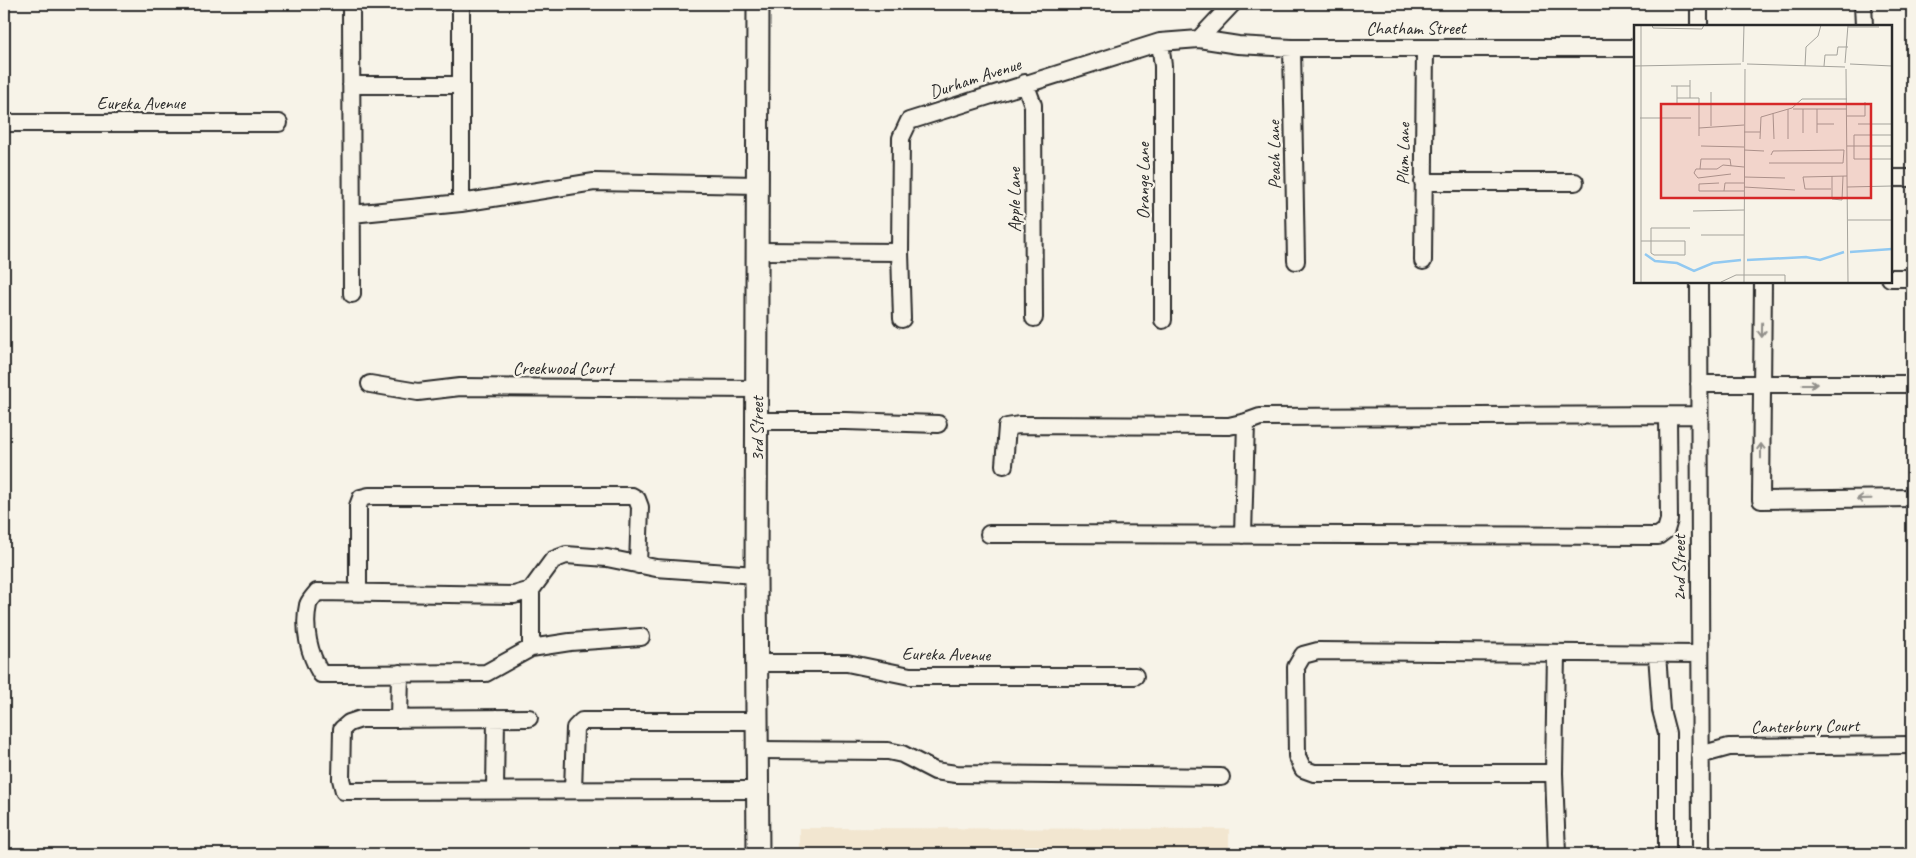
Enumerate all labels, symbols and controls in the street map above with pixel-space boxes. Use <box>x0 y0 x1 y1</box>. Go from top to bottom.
street label: Chatham Street <box>1366 17 1468 39</box>
inset map <box>1634 25 1891 282</box>
street label: Durham Avenue <box>927 53 1025 103</box>
street label: Eureka Avenue <box>97 92 186 114</box>
street label: Peach Lane <box>1262 119 1286 190</box>
street label: Plum Lane <box>1391 121 1415 185</box>
street label: Orange Lane <box>1132 141 1154 219</box>
street label: Apple Lane <box>1003 166 1025 232</box>
one-way arrow <box>1757 322 1767 338</box>
street label: Creekwood Court <box>513 357 616 379</box>
one-way arrow <box>1801 379 1817 389</box>
street label: 3rd Street <box>746 395 768 461</box>
one-way arrow <box>1756 443 1766 460</box>
one-way arrow <box>1856 494 1872 504</box>
street label: 2nd Street <box>1668 533 1690 601</box>
street label: Eureka Avenue <box>902 642 991 666</box>
street label: Canterbury Court <box>1751 714 1861 738</box>

